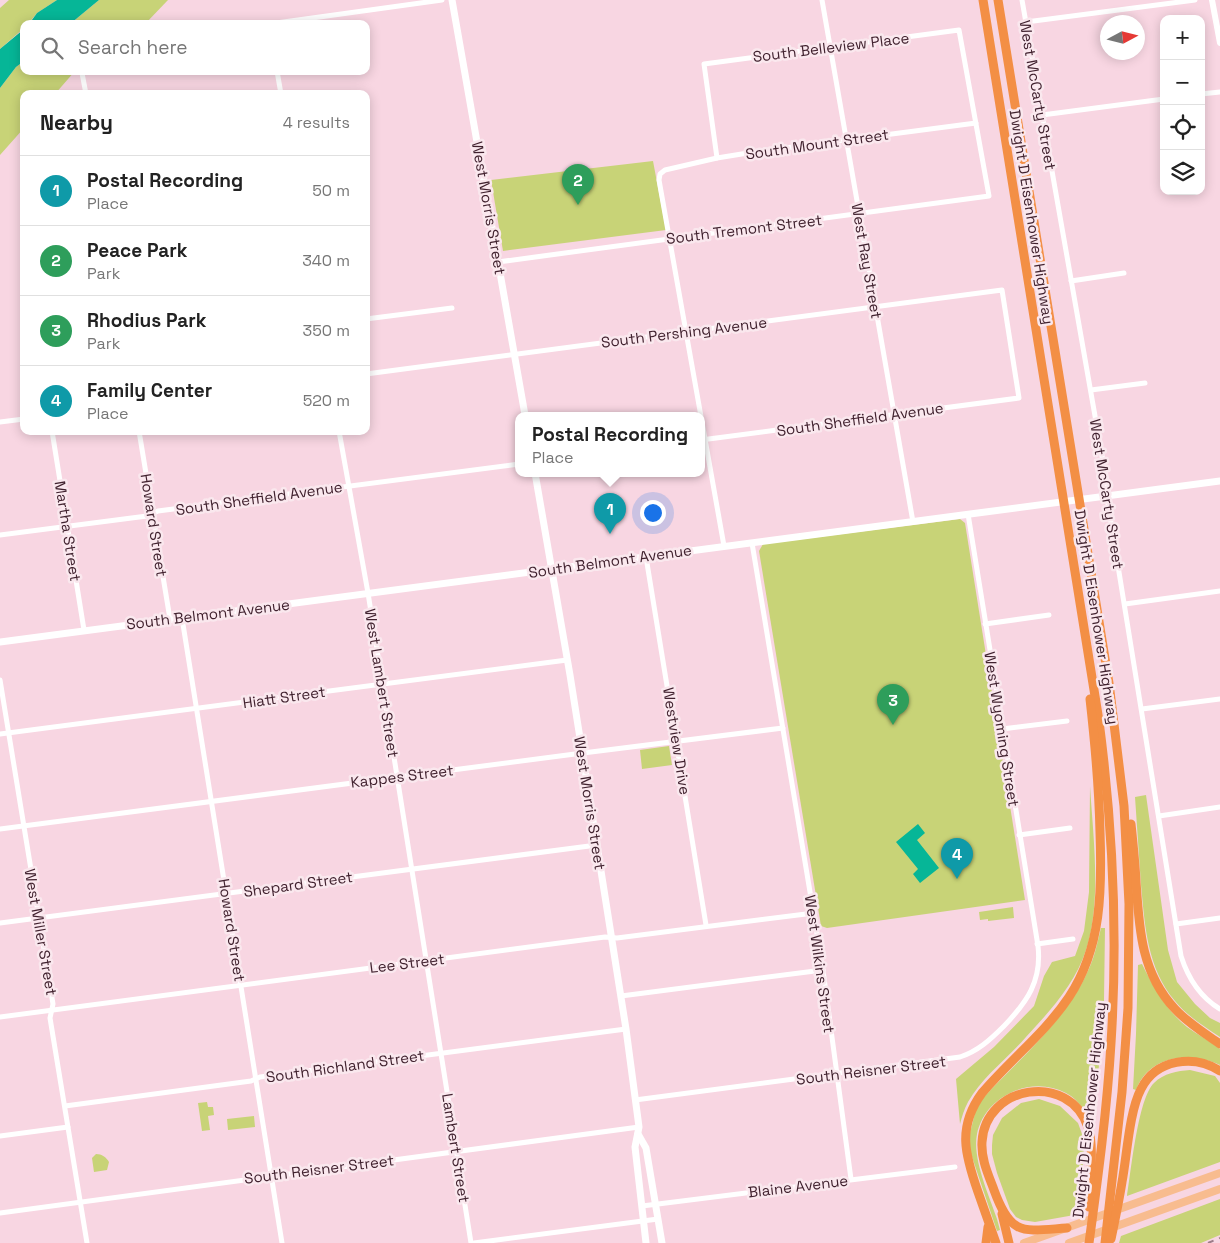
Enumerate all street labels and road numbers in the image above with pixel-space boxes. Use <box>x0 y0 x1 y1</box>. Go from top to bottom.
street label: West McCarty Street <box>1015 19 1061 172</box>
street label: South Belleview Place <box>752 28 911 66</box>
street label: Dwight D Eisenhower Highway <box>1006 108 1058 326</box>
street label: South Mount Street <box>744 125 890 163</box>
street label: West Morris Street <box>468 140 510 276</box>
street label: West Ray Street <box>847 202 887 320</box>
street label: South Tremont Street <box>665 210 823 248</box>
street label: South Pershing Avenue <box>600 312 768 352</box>
street label: South Sheffield Avenue <box>775 398 945 440</box>
street label: West McCarty Street <box>1086 417 1128 571</box>
street label: Howard Street <box>136 472 172 578</box>
street label: South Sheffield Avenue <box>174 477 344 519</box>
street label: Martha Street <box>51 479 85 583</box>
street label: Dwight D Eisenhower Highway <box>1071 508 1123 726</box>
street label: South Belmont Avenue <box>527 540 693 582</box>
street label: South Belmont Avenue <box>125 595 291 633</box>
street label: West Lambert Street <box>361 607 403 759</box>
street label: West Wyoming Street <box>980 650 1024 808</box>
street label: Hiatt Street <box>241 682 327 712</box>
street label: Westview Drive <box>659 686 695 796</box>
street label: West Morris Street <box>570 735 610 871</box>
street label: Kappes Street <box>349 760 455 792</box>
street label: West Miller Street <box>20 867 62 997</box>
street label: Shepard Street <box>242 867 354 901</box>
street label: Howard Street <box>214 877 250 983</box>
street label: West Wilkins Street <box>801 894 839 1034</box>
street label: Lee Street <box>368 949 446 977</box>
street label: Dwight D Eisenhower Highway <box>1068 1001 1110 1219</box>
street label: South Richland Street <box>265 1045 426 1087</box>
street label: South Reisner Street <box>795 1051 947 1089</box>
street label: Lambert Street <box>438 1092 474 1204</box>
street label: South Reisner Street <box>243 1150 395 1188</box>
street label: Blaine Avenue <box>747 1170 849 1202</box>

